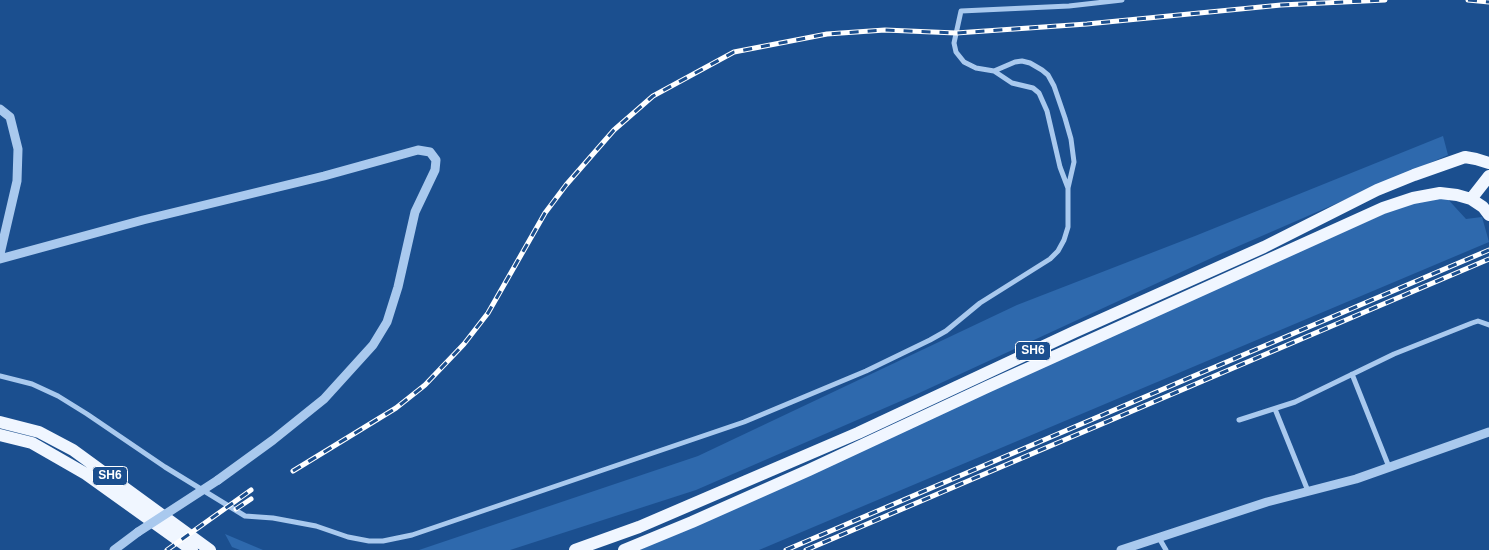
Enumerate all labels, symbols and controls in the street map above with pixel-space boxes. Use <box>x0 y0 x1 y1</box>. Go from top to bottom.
road number: SH6 <box>1016 342 1050 361</box>
road number: SH6 <box>92 466 128 486</box>

